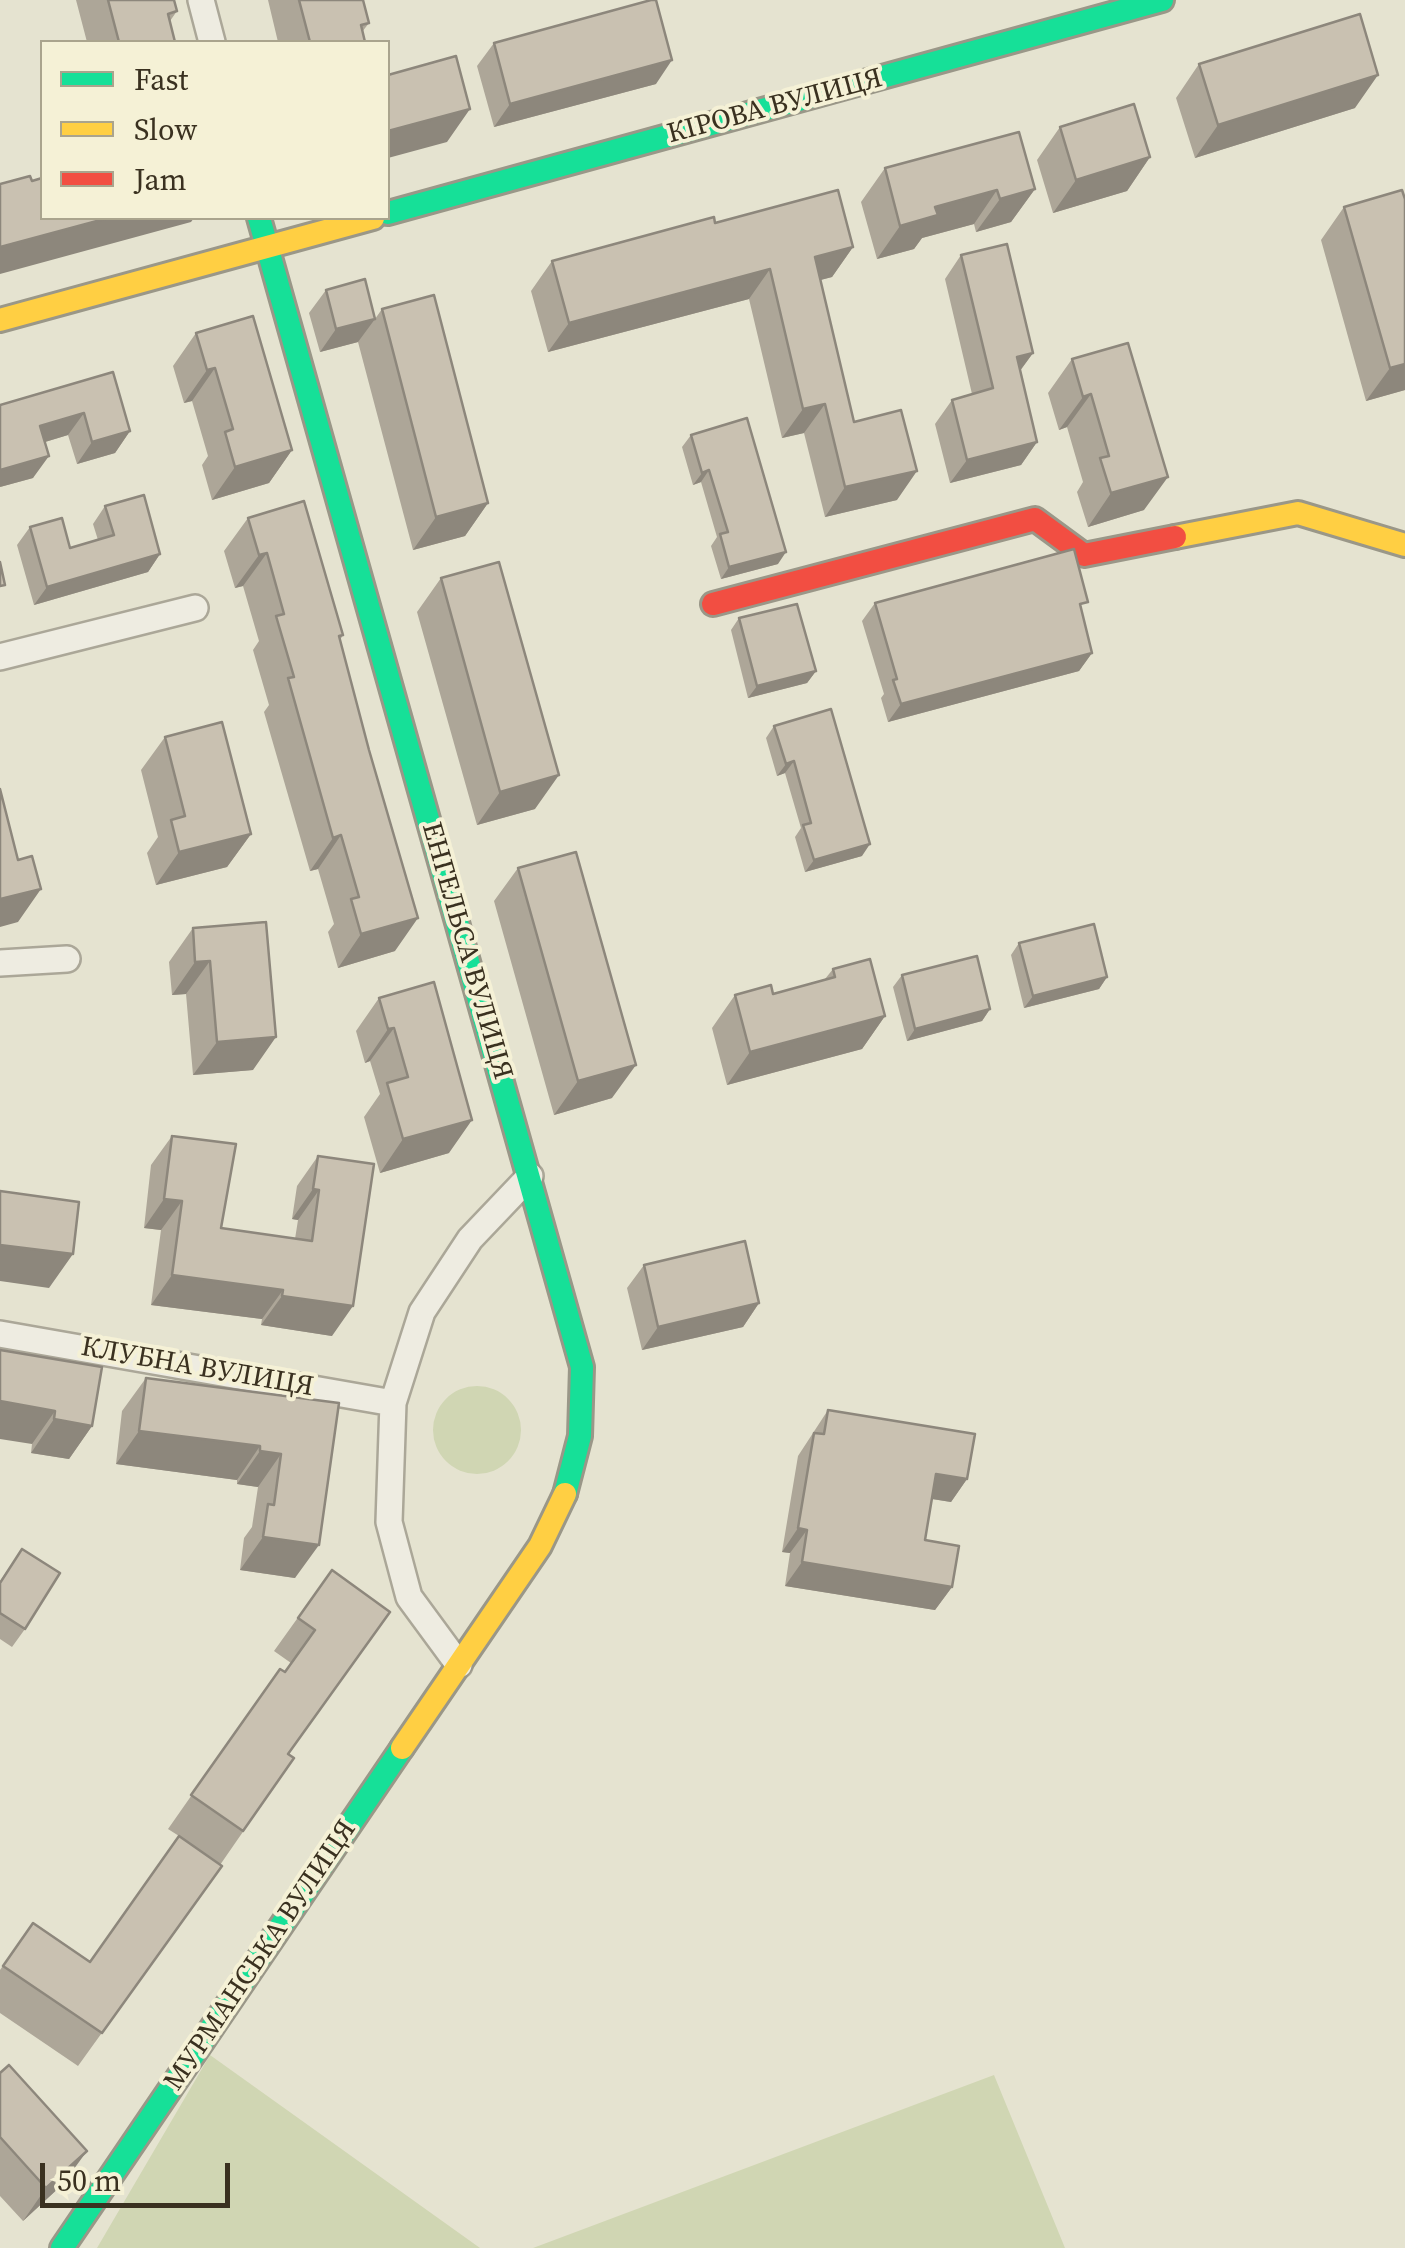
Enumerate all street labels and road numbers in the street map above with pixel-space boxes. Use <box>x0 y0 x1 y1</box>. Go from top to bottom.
street label: КІРОВА ВУЛИЦЯ <box>664 62 886 152</box>
street label: ЕНГЕЛЬСА ВУЛИЦЯ <box>413 819 519 1083</box>
street label: КЛУБНА ВУЛИЦЯ <box>78 1331 316 1405</box>
street label: МУРМАНСЬКА ВУЛИЦЯ <box>158 1815 364 2097</box>

